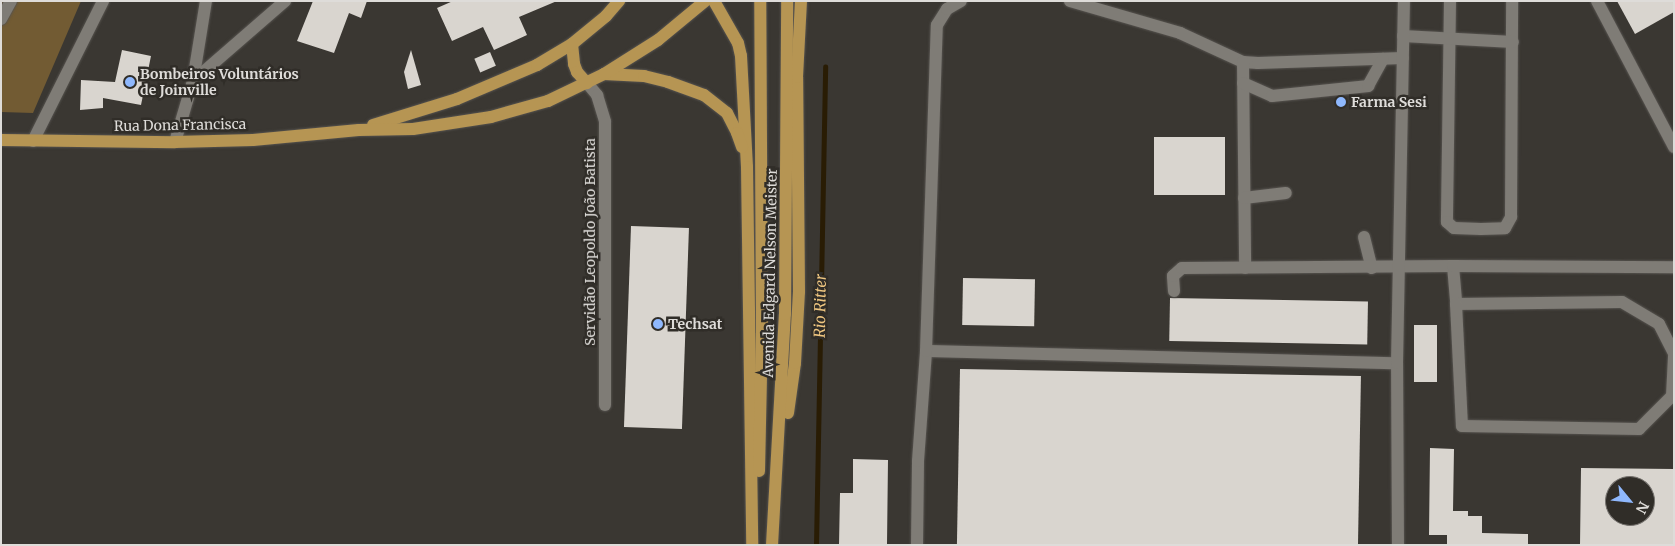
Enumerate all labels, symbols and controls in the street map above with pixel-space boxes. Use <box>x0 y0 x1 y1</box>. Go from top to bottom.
place label: Bombeiros Voluntários de Joinville <box>140 66 299 98</box>
marker: Bombeiros Voluntários de Joinville <box>124 76 136 88</box>
place label: Farma Sesi <box>1351 94 1427 110</box>
marker: Farma Sesi <box>1335 96 1347 108</box>
street label: Rua Dona Francisca <box>114 115 246 135</box>
street label: Servidão Leopoldo João Batista <box>582 138 598 346</box>
street label: Avenida Edgard Nelson Meister <box>760 168 780 378</box>
water label: Rio Ritter <box>810 274 830 338</box>
place label: Techsat <box>668 316 722 332</box>
marker: Techsat <box>652 318 664 330</box>
north arrow <box>1605 476 1655 526</box>
text: N <box>1632 498 1653 517</box>

